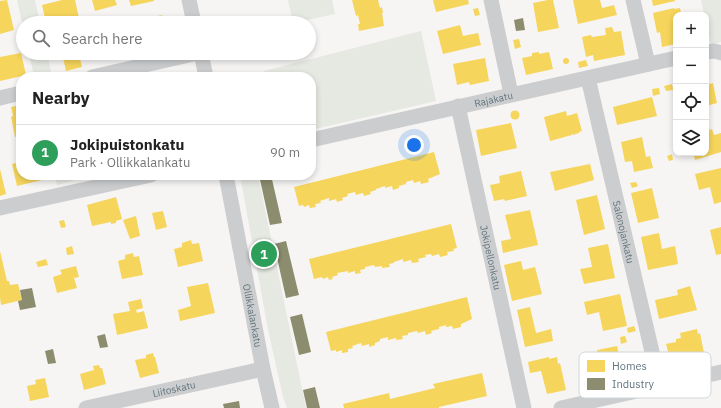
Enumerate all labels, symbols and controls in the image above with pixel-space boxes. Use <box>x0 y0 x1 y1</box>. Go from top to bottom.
map controls <box>673 12 709 156</box>
button: + <box>673 12 709 48</box>
search box <box>16 16 316 60</box>
icon: search <box>30 27 52 49</box>
text: Search here <box>62 29 142 48</box>
button: − <box>673 48 709 84</box>
button: locate <box>673 84 709 120</box>
text: Nearby <box>32 87 90 109</box>
street label: Rajakatu <box>473 89 514 110</box>
button: layers <box>673 120 709 156</box>
text: Jokipuistonkatu <box>70 135 184 154</box>
your location <box>404 135 424 155</box>
text: 1 <box>41 144 49 161</box>
text: 90 m <box>270 144 300 161</box>
text: Park · Ollikkalankatu <box>70 154 190 171</box>
street label: Salonojankatu <box>610 199 637 265</box>
street label: Jokipellonkatu <box>477 224 504 291</box>
pin: 1 <box>251 239 277 269</box>
street label: Ollikkalankatu <box>240 283 265 348</box>
legend <box>579 352 711 398</box>
text: Homes <box>612 359 647 373</box>
text: Industry <box>612 377 655 391</box>
street label: Liitoskatu <box>151 378 197 400</box>

